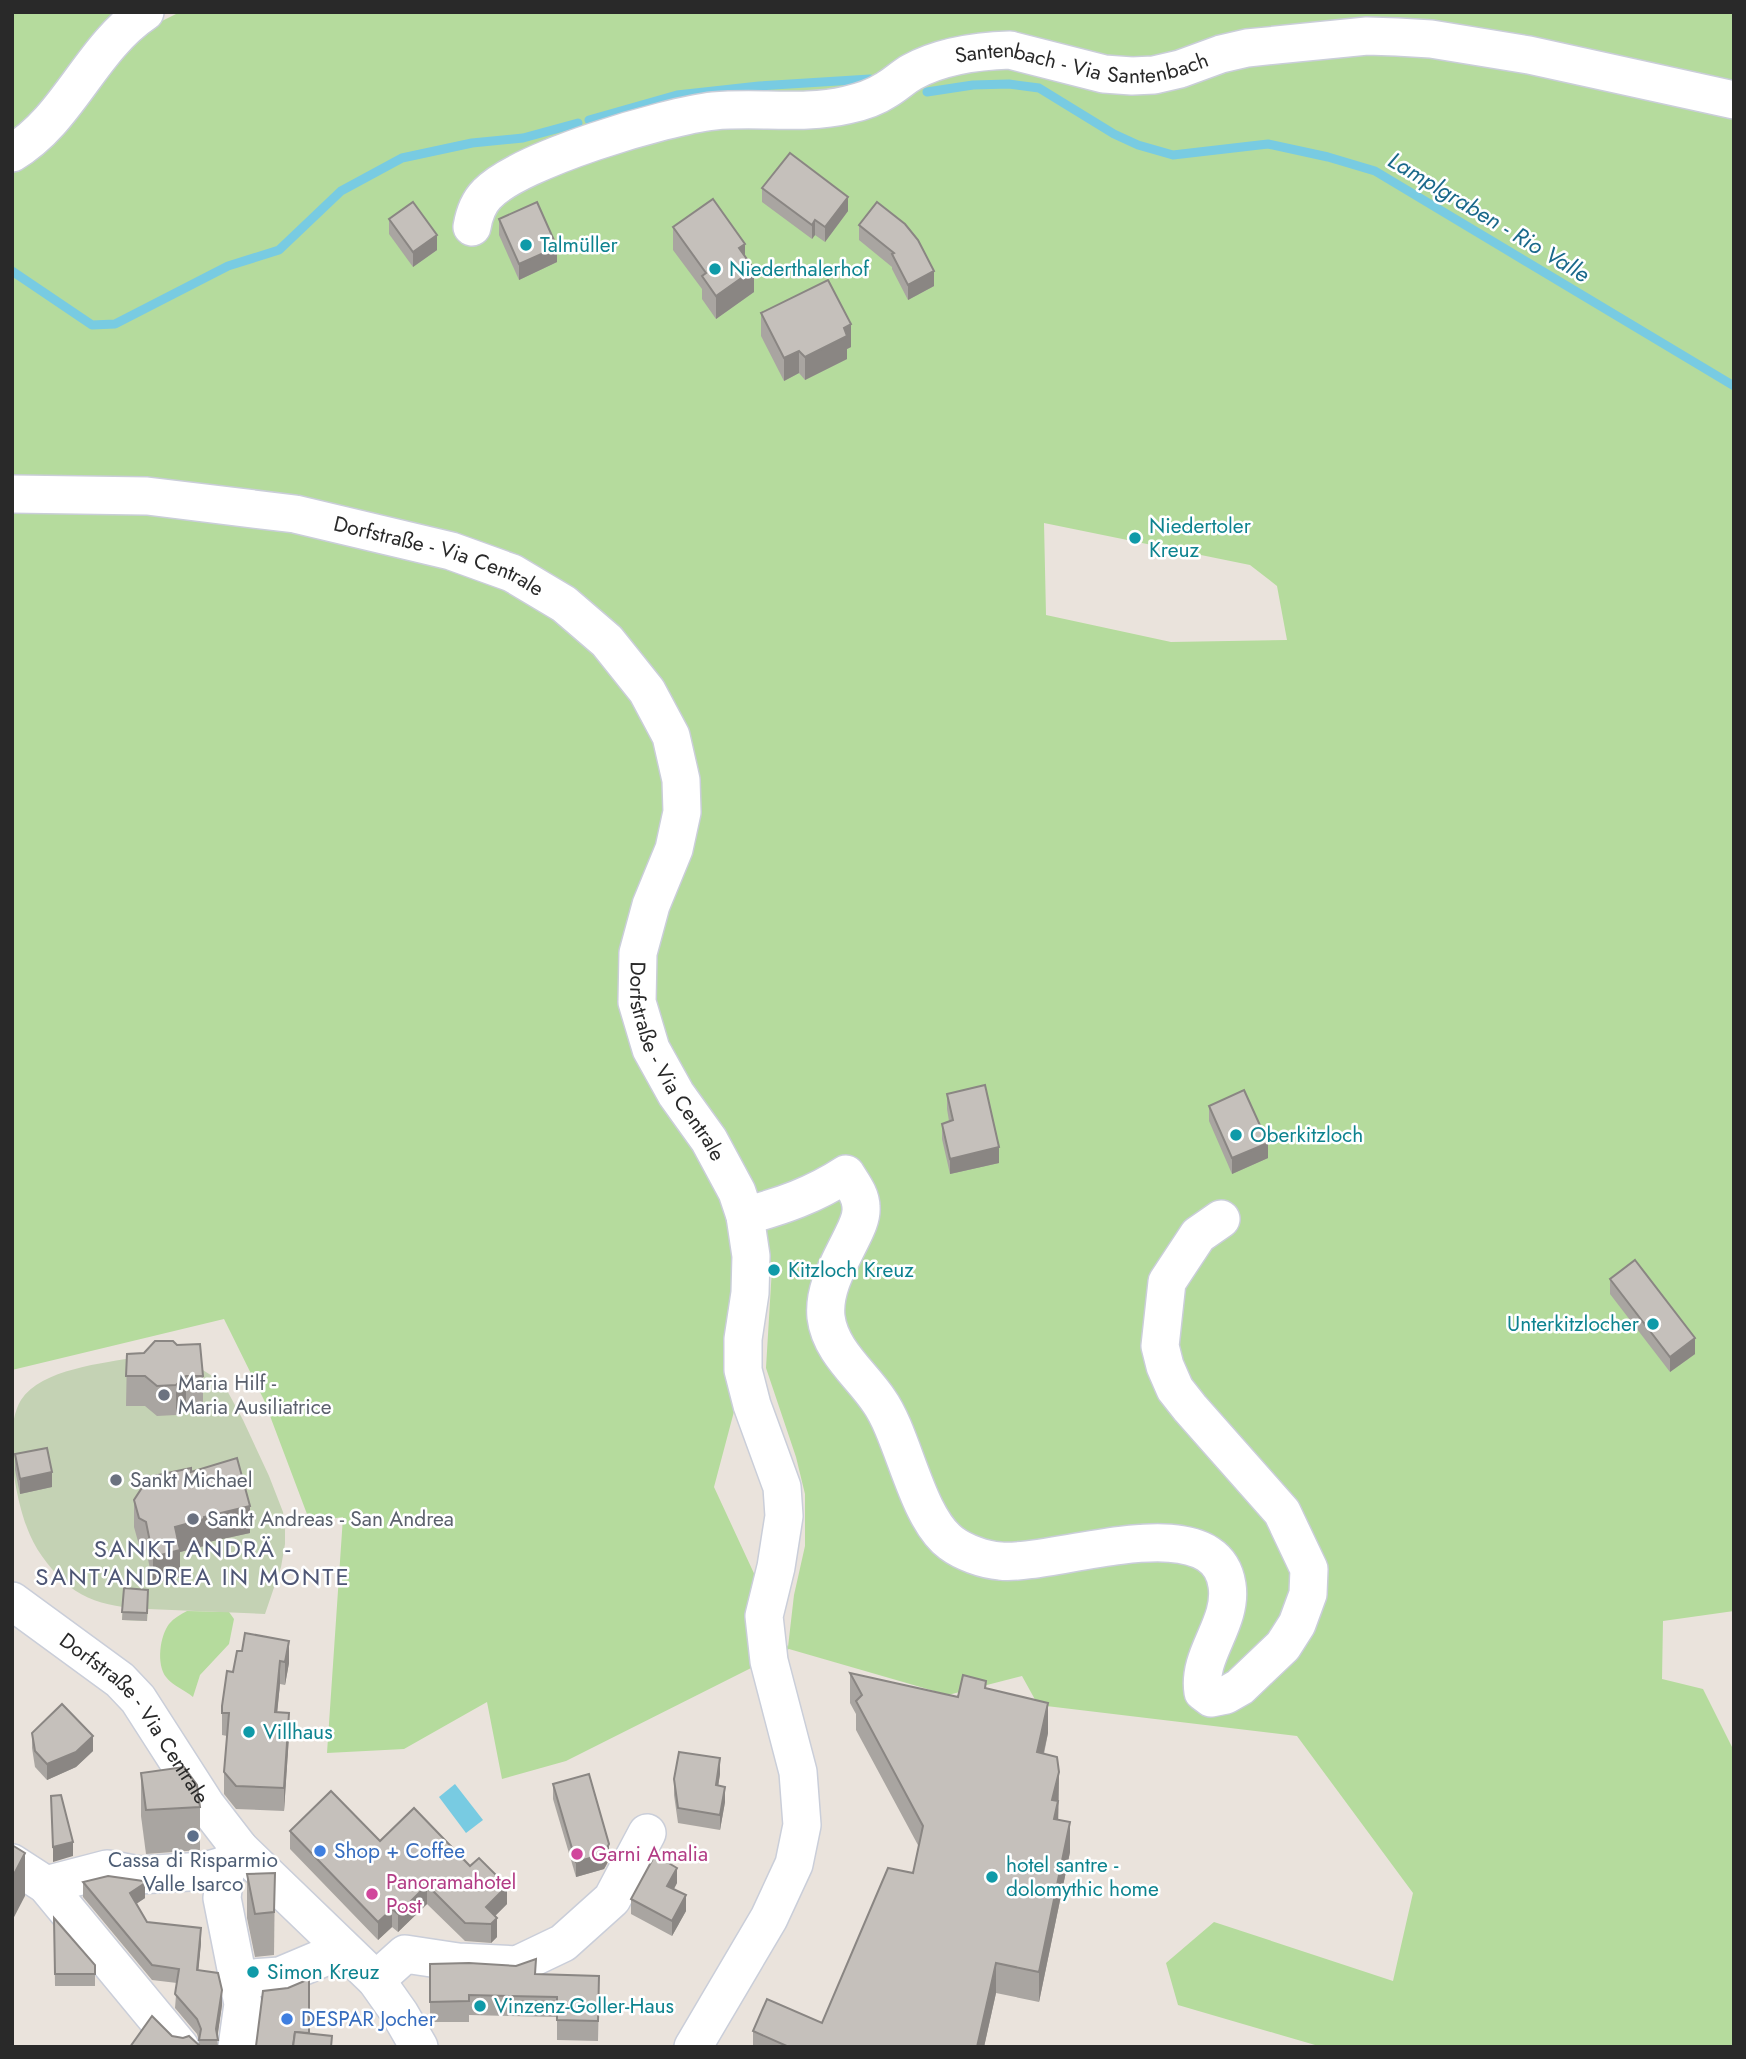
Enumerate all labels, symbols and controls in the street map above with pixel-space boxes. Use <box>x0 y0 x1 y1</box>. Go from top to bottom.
street label: Santenbach - Via Santenbach <box>952 35 1213 91</box>
water label: Lamplgraben - Rio Valle <box>1382 143 1597 291</box>
place label: Talmüller <box>540 230 618 260</box>
marker: Talmüller <box>518 237 534 253</box>
place label: Niederthalerhof <box>729 254 870 284</box>
marker: Niederthalerhof <box>707 261 723 277</box>
street label: Dorfstraße - Via Centrale <box>331 509 549 604</box>
place label: Niedertoler Kreuz <box>1149 511 1252 565</box>
marker: Niedertoler Kreuz <box>1127 530 1143 546</box>
street label: Dorfstraße - Via Centrale <box>622 961 733 1166</box>
place label: Oberkitzloch <box>1250 1120 1363 1150</box>
marker: Oberkitzloch <box>1228 1127 1244 1143</box>
place label: Kitzloch Kreuz <box>788 1255 914 1285</box>
marker: Kitzloch Kreuz <box>766 1262 782 1278</box>
place label: Unterkitzlocher <box>1507 1309 1640 1339</box>
marker: Unterkitzlocher <box>1645 1316 1661 1332</box>
place label: Maria Hilf - Maria Ausiliatrice <box>178 1368 332 1422</box>
marker: Maria Hilf - Maria Ausiliatrice <box>156 1387 172 1403</box>
place label: Sankt Michael <box>130 1465 253 1495</box>
marker: Sankt Michael <box>108 1472 124 1488</box>
place label: Sankt Andreas - San Andrea <box>207 1504 454 1534</box>
marker: Sankt Andreas - San Andrea <box>185 1511 201 1527</box>
district label: SANKT ANDRÄ - SANT'ANDREA IN MONTE <box>35 1531 351 1594</box>
street label: Dorfstraße - Via Centrale <box>53 1626 216 1810</box>
place label: Villhaus <box>263 1717 333 1747</box>
marker: Villhaus <box>241 1724 257 1740</box>
marker: Cassa di Risparmio Valle Isarco <box>185 1828 201 1844</box>
place label: Shop + Coffee <box>334 1836 465 1866</box>
place label: Garni Amalia <box>591 1839 708 1869</box>
marker: Shop + Coffee <box>312 1843 328 1859</box>
place label: Cassa di Risparmio Valle Isarco <box>108 1845 278 1899</box>
marker: Garni Amalia <box>569 1846 585 1862</box>
place label: hotel santre - dolomythic home <box>1006 1850 1159 1904</box>
place label: Panoramahotel Post <box>386 1867 516 1921</box>
marker: hotel santre - dolomythic home <box>984 1869 1000 1885</box>
marker: Panoramahotel Post <box>364 1886 380 1902</box>
place label: Simon Kreuz <box>267 1957 380 1987</box>
marker: Simon Kreuz <box>245 1964 261 1980</box>
place label: Vinzenz-Goller-Haus <box>494 1991 674 2021</box>
marker: Vinzenz-Goller-Haus <box>472 1998 488 2014</box>
place label: DESPAR Jocher <box>301 2004 437 2034</box>
marker: DESPAR Jocher <box>279 2011 295 2027</box>

